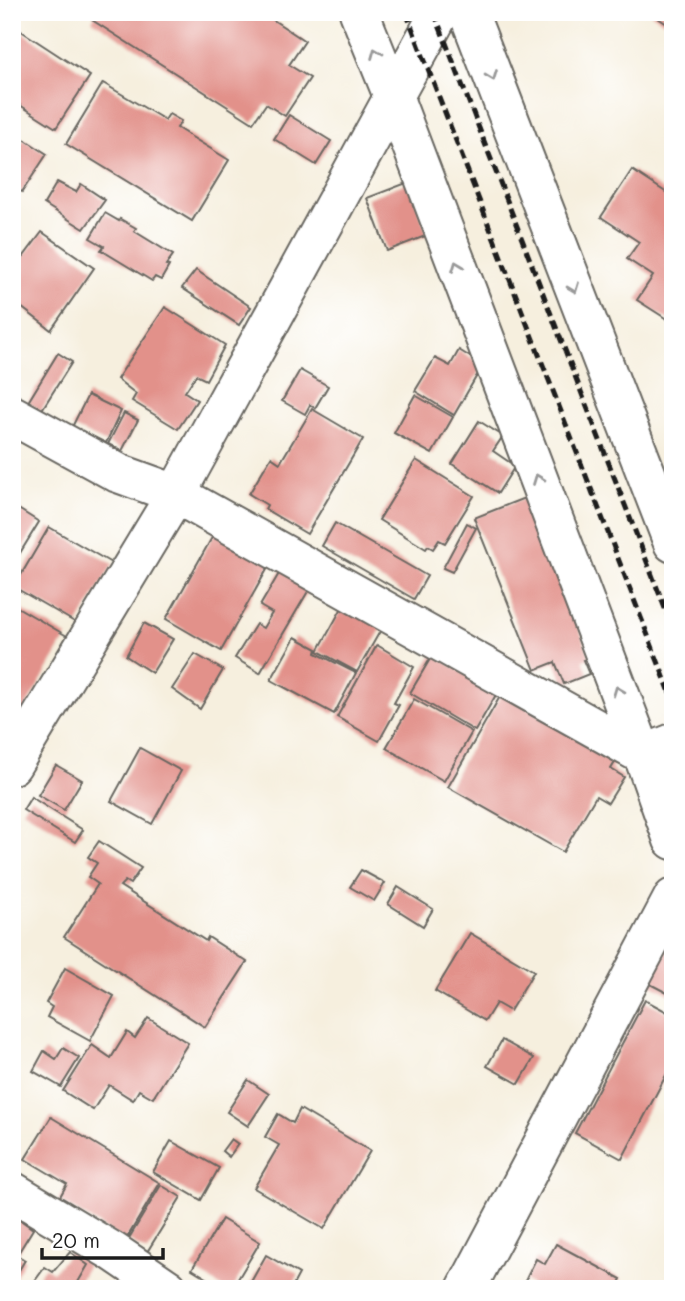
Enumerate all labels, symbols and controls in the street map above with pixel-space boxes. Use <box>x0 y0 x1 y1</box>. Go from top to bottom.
one-way arrow <box>370 48 384 60</box>
one-way arrow <box>484 69 498 81</box>
one-way arrow <box>452 260 466 272</box>
one-way arrow <box>566 282 580 294</box>
one-way arrow <box>532 473 546 485</box>
one-way arrow <box>613 686 627 698</box>
scale bar <box>42 1217 163 1261</box>
text: 20 m <box>52 1226 100 1253</box>

